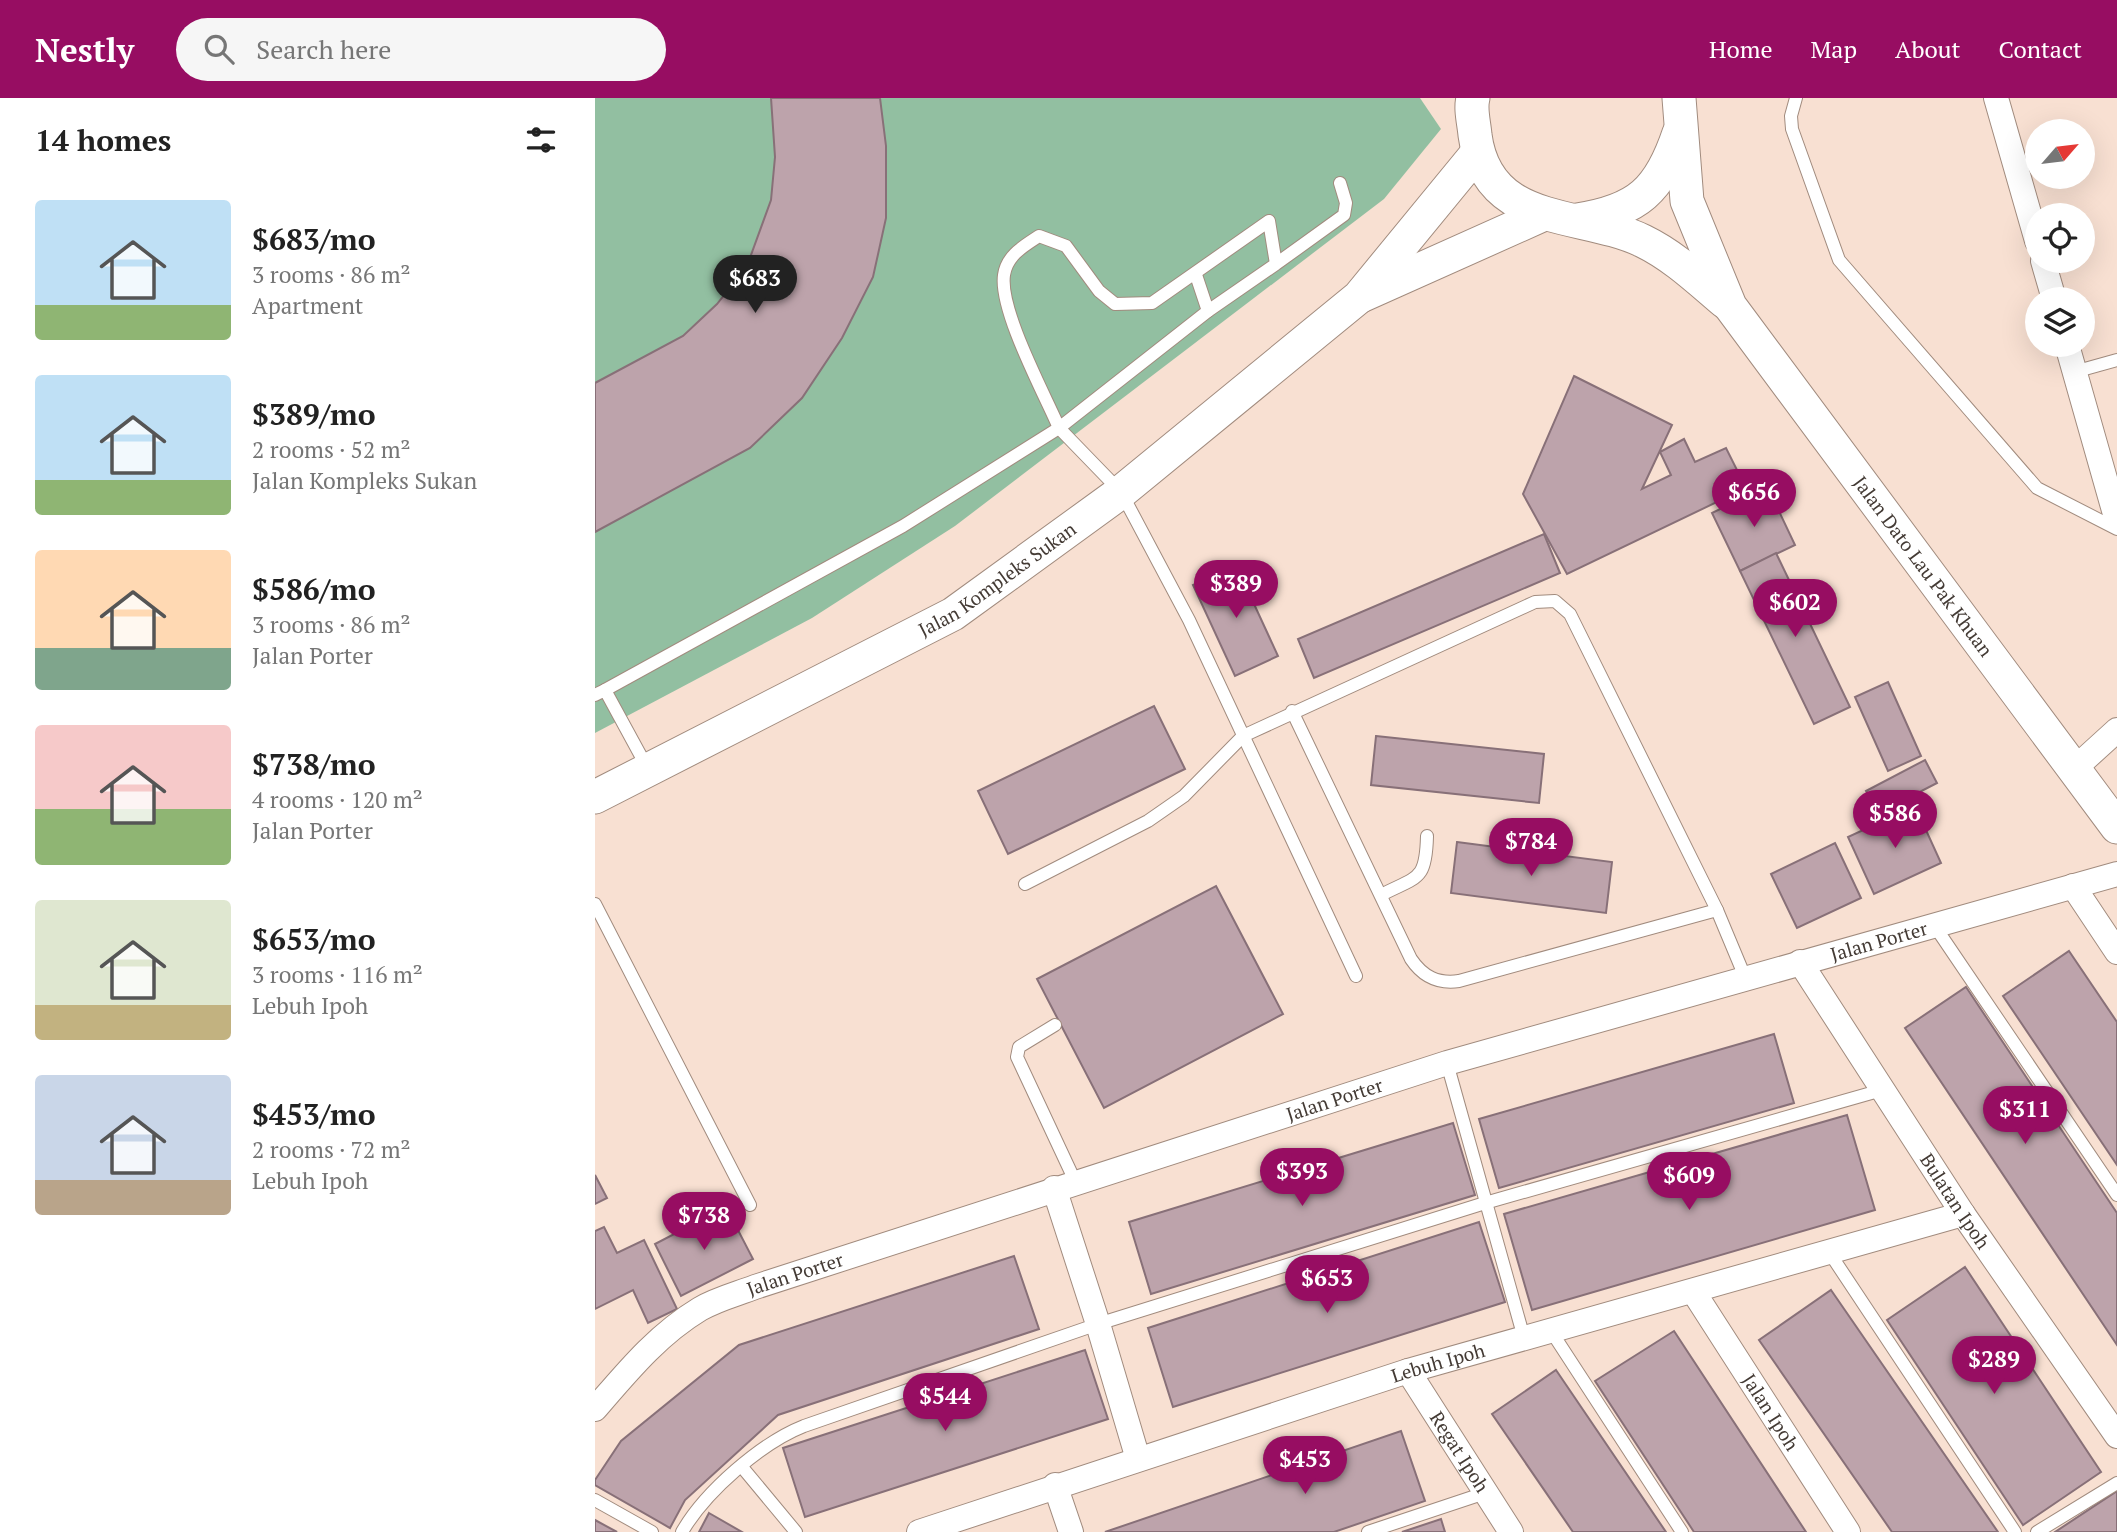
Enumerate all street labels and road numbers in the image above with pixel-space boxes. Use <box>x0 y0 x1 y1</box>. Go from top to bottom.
street label: Jalan Dato Lau Pak Khuan <box>1848 471 1999 661</box>
street label: Jalan Kompleks Sukan <box>914 516 1081 642</box>
street label: Jalan Porter <box>1827 915 1931 966</box>
street label: Jalan Porter <box>1283 1071 1386 1126</box>
street label: Bulatan Ipoh <box>1915 1148 1996 1253</box>
street label: Jalan Porter <box>743 1246 847 1301</box>
street label: Lebuh Ipoh <box>1388 1337 1488 1388</box>
street label: Jalan Ipoh <box>1737 1369 1805 1455</box>
street label: Regat Ipoh <box>1425 1406 1495 1497</box>

